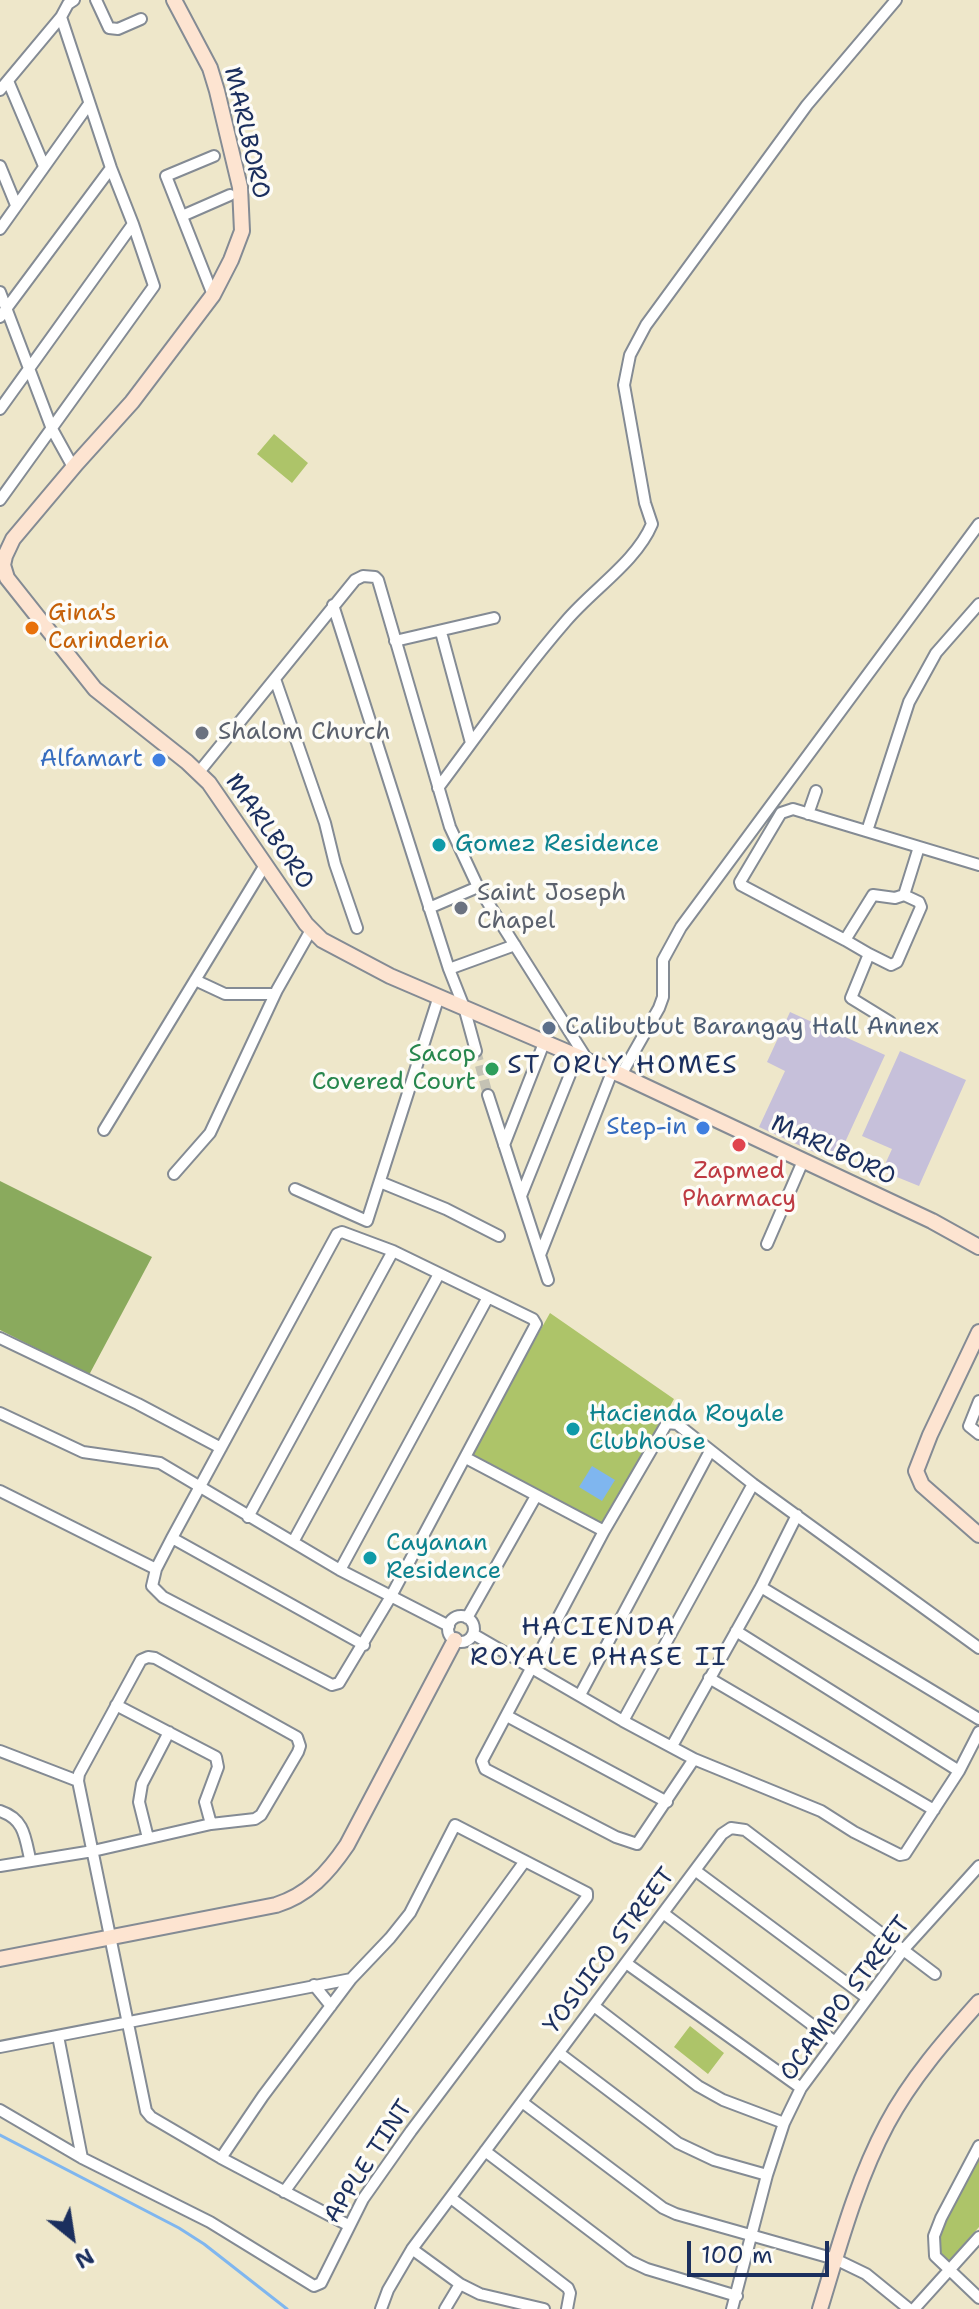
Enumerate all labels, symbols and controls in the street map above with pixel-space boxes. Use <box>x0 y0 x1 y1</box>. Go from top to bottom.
street label: MARLBORO <box>217 64 275 202</box>
place label: Gina's Carinderia <box>48 600 169 656</box>
marker: Gina's Carinderia <box>23 619 41 637</box>
place label: Shalom Church <box>218 719 390 747</box>
marker: Shalom Church <box>193 724 211 742</box>
place label: Alfamart <box>40 746 143 774</box>
marker: Alfamart <box>150 751 168 769</box>
street label: MARLBORO <box>219 769 319 895</box>
place label: Gomez Residence <box>455 831 659 859</box>
marker: Gomez Residence <box>430 836 448 854</box>
place label: Saint Joseph Chapel <box>477 880 626 936</box>
marker: Saint Joseph Chapel <box>452 899 470 917</box>
place label: Calibutbut Barangay Hall Annex <box>565 1014 939 1042</box>
marker: Calibutbut Barangay Hall Annex <box>540 1019 558 1037</box>
place label: Sacop Covered Court <box>312 1041 476 1097</box>
district label: ST ORLY HOMES <box>507 1050 739 1082</box>
marker: Sacop Covered Court <box>483 1060 501 1078</box>
street label: MARLBORO <box>766 1110 900 1192</box>
place label: Step-in <box>606 1114 687 1142</box>
marker: Step-in <box>694 1119 712 1137</box>
marker: Zapmed Pharmacy <box>730 1136 748 1154</box>
place label: Zapmed Pharmacy <box>682 1158 796 1214</box>
place label: Hacienda Royale Clubhouse <box>589 1401 785 1457</box>
marker: Hacienda Royale Clubhouse <box>564 1420 582 1438</box>
place label: Cayanan Residence <box>386 1530 501 1586</box>
marker: Cayanan Residence <box>361 1549 379 1567</box>
district label: HACIENDA ROYALE PHASE II <box>470 1612 728 1674</box>
street label: YOSUICO STREET <box>538 1862 682 2040</box>
street label: OCAMPO STREET <box>775 1911 917 2087</box>
street label: APPLE TINT <box>319 2095 419 2229</box>
north arrow <box>32 2197 112 2277</box>
scale bar <box>691 2225 833 2275</box>
text: 100 m <box>701 2239 773 2271</box>
text: N <box>69 2241 99 2275</box>

